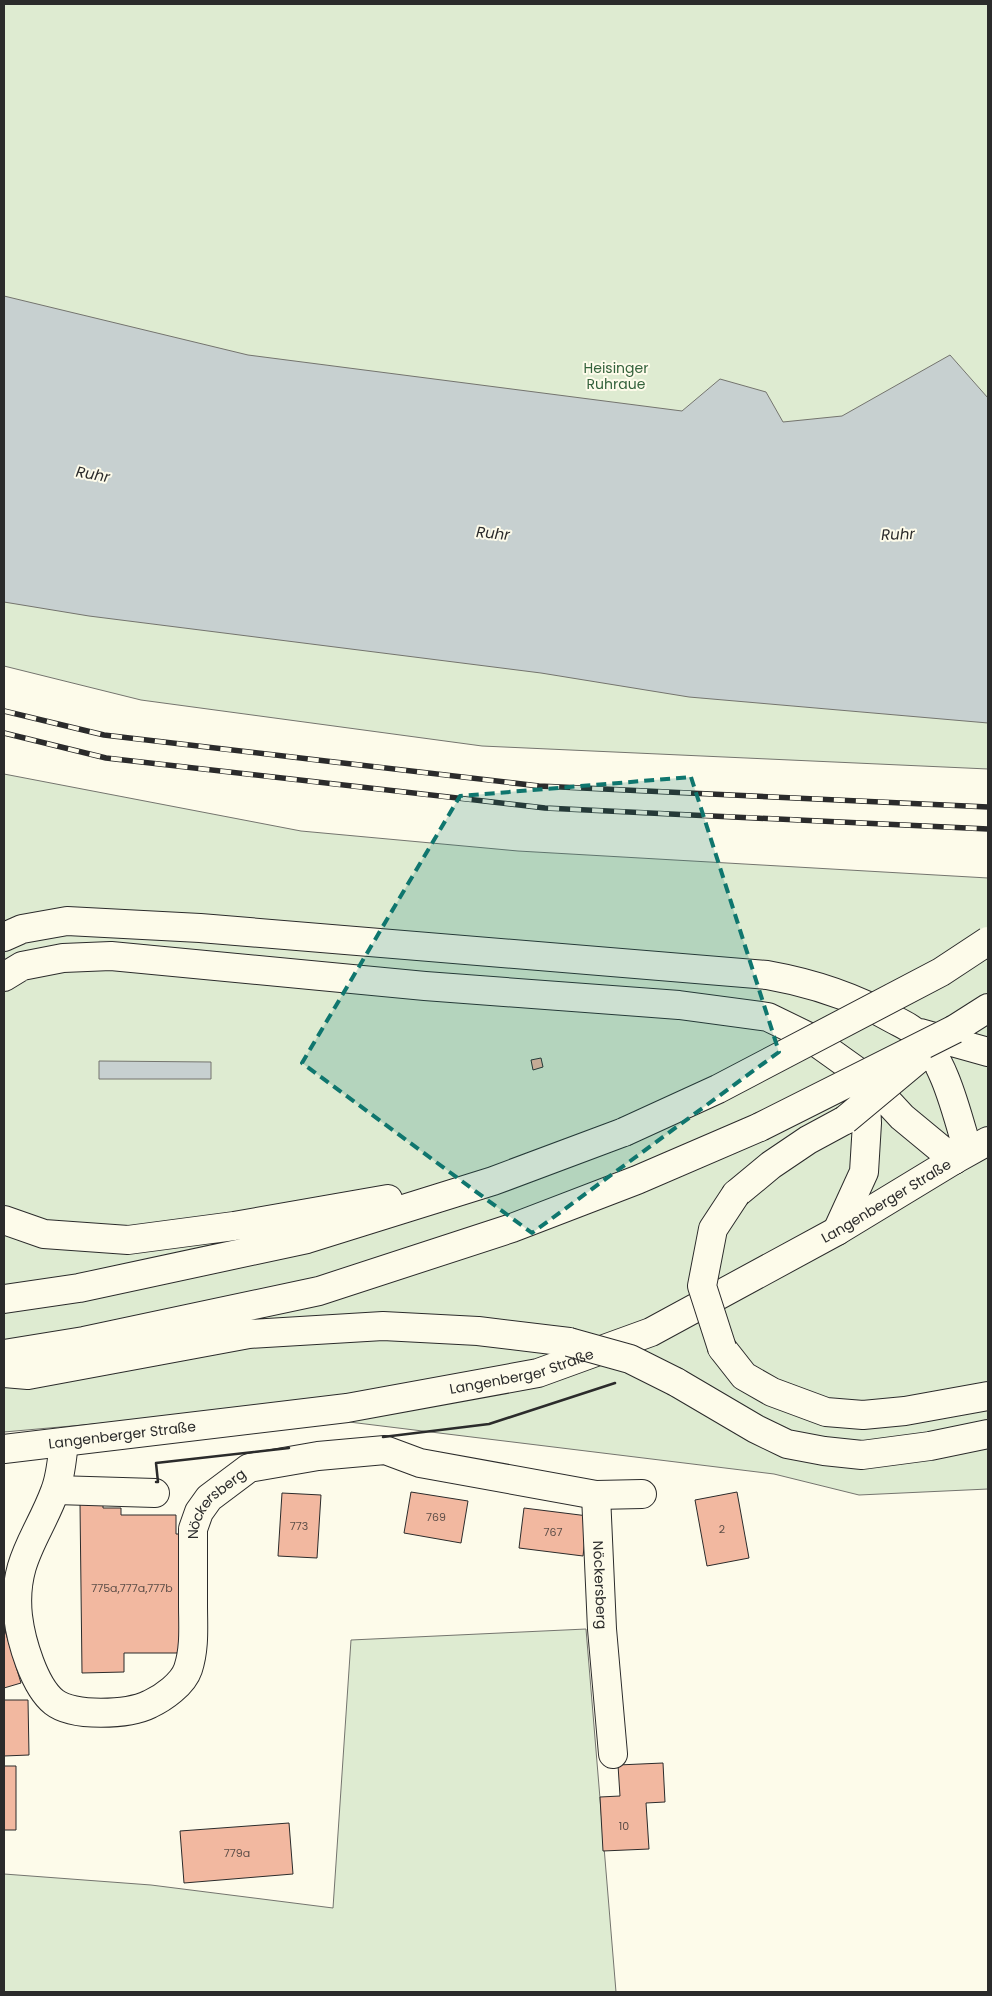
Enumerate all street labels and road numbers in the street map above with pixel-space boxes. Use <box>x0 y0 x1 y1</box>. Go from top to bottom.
street label: Langenberger Straße <box>818 1154 955 1248</box>
street label: Langenberger Straße <box>448 1344 597 1399</box>
street label: Langenberger Straße <box>47 1416 197 1454</box>
street label: Nöckersberg <box>183 1464 250 1539</box>
street label: Nöckersberg <box>588 1540 612 1630</box>

